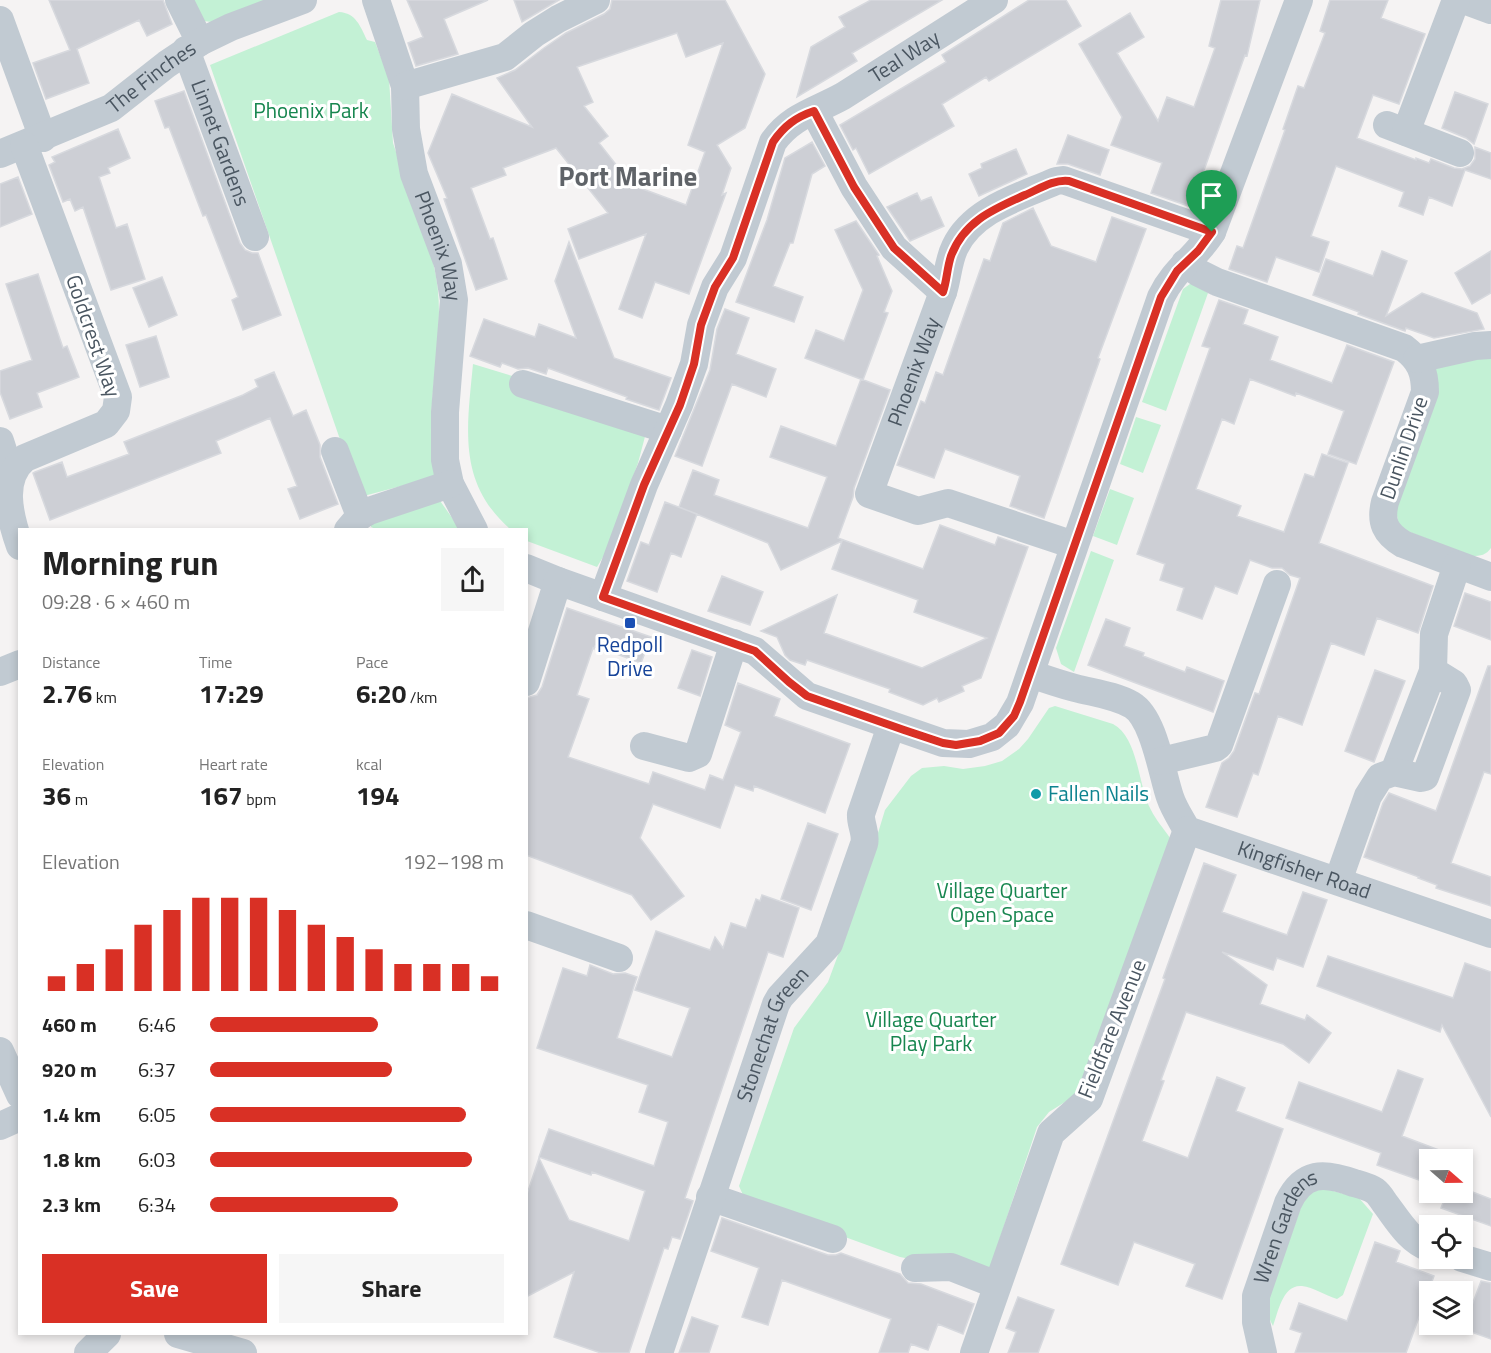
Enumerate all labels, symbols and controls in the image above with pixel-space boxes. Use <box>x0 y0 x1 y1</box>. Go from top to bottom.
street label: Teal Way <box>862 21 946 91</box>
street label: The Finches <box>99 32 202 121</box>
street label: Linnet Gardens <box>183 75 259 210</box>
park label: Phoenix Park <box>253 94 369 126</box>
district label: Port Marine <box>559 155 697 196</box>
pin <box>1186 170 1237 232</box>
icon: arrive <box>1195 179 1228 212</box>
street label: Phoenix Way <box>407 186 471 303</box>
street label: Goldcrest Way <box>58 270 130 401</box>
street label: Phoenix Way <box>878 312 948 431</box>
street label: Dunlin Drive <box>1370 392 1436 504</box>
text: Morning run <box>42 538 219 588</box>
button: share <box>441 548 504 611</box>
text: 09:28 · 6 × 460 m <box>42 586 190 617</box>
marker: Redpoll Drive <box>623 616 637 630</box>
place label: Redpoll Drive <box>597 628 663 684</box>
text: Distance <box>42 650 100 674</box>
text: Time <box>199 650 232 674</box>
text: Pace <box>356 650 388 674</box>
text: 2.76 <box>42 674 92 713</box>
text: 17:29 <box>199 674 264 713</box>
text: 6:20 <box>356 674 406 713</box>
text: km <box>92 685 117 709</box>
text: /km <box>406 685 438 709</box>
text: Elevation <box>42 752 104 776</box>
text: Heart rate <box>199 752 268 776</box>
text: kcal <box>356 752 382 776</box>
text: 36 <box>42 776 71 815</box>
text: 167 <box>199 776 243 815</box>
text: 194 <box>356 776 400 815</box>
place label: Fallen Nails <box>1048 777 1149 809</box>
text: m <box>71 787 88 811</box>
text: bpm <box>243 787 276 811</box>
marker: Fallen Nails <box>1029 787 1043 801</box>
street label: Kingfisher Road <box>1233 831 1375 907</box>
text: Elevation <box>42 846 120 877</box>
text: 192–198 m <box>403 846 504 877</box>
park label: Village Quarter Open Space <box>936 874 1068 930</box>
street label: Fieldfare Avenue <box>1069 954 1154 1103</box>
street label: Stonechat Green <box>727 959 816 1106</box>
park label: Village Quarter Play Park <box>865 1003 997 1059</box>
text: 460 m <box>42 1009 97 1040</box>
text: 6:46 <box>138 1009 176 1040</box>
text: 920 m <box>42 1054 97 1085</box>
text: 6:37 <box>138 1054 176 1085</box>
text: 1.4 km <box>42 1099 101 1130</box>
text: 6:05 <box>138 1099 176 1130</box>
text: 1.8 km <box>42 1144 101 1175</box>
text: 6:03 <box>138 1144 176 1175</box>
north arrow <box>1419 1149 1473 1203</box>
map controls <box>1419 1149 1473 1335</box>
street label: Wren Gardens <box>1244 1160 1321 1288</box>
text: 2.3 km <box>42 1189 101 1220</box>
text: 6:34 <box>138 1189 176 1220</box>
button: locate <box>1419 1215 1473 1269</box>
button: Save <box>42 1254 267 1323</box>
button: Share <box>279 1254 504 1323</box>
button: layers <box>1419 1281 1473 1335</box>

